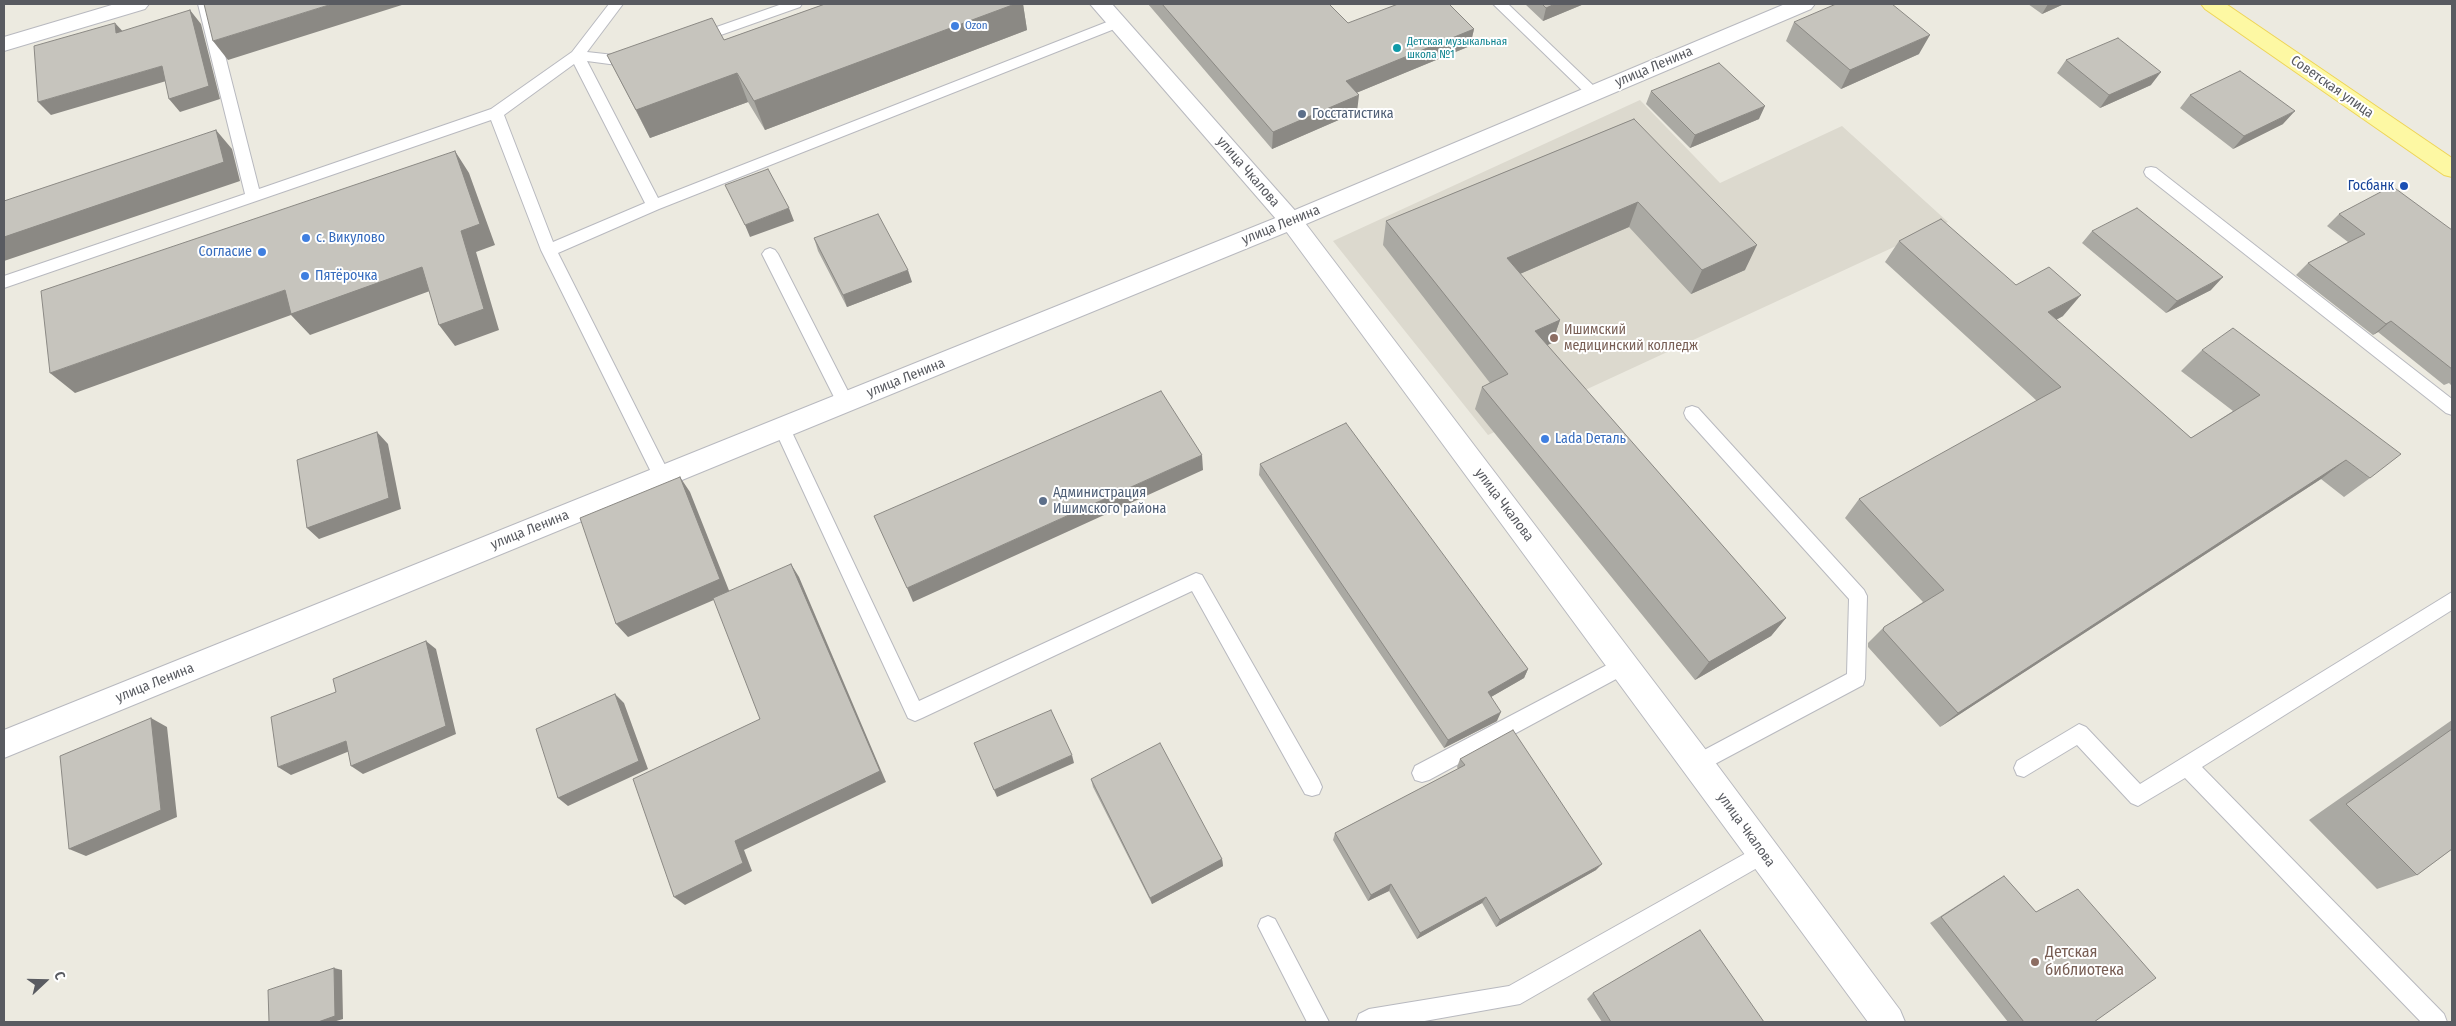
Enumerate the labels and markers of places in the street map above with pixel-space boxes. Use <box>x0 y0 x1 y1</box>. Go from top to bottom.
place label: Ozon <box>965 19 988 33</box>
marker: Ozon <box>949 20 961 32</box>
place label: Детская музыкальная школа №1 <box>1407 35 1507 61</box>
marker: Детская музыкальная школа №1 <box>1391 42 1403 54</box>
place label: Госстатистика <box>1312 106 1394 122</box>
marker: Госстатистика <box>1296 108 1308 120</box>
place label: Госбанк <box>2348 178 2394 194</box>
marker: Госбанк <box>2398 180 2410 192</box>
place label: с. Викулово <box>316 230 385 246</box>
marker: с. Викулово <box>300 232 312 244</box>
place label: Согласие <box>199 244 252 260</box>
marker: Согласие <box>256 246 268 258</box>
place label: Пятёрочка <box>315 268 378 284</box>
marker: Пятёрочка <box>299 270 311 282</box>
place label: Ишимский медицинский колледж <box>1564 322 1698 354</box>
marker: Ишимский медицинский колледж <box>1548 332 1560 344</box>
place label: Lada Dеталь <box>1555 431 1626 447</box>
marker: Lada Dеталь <box>1539 433 1551 445</box>
place label: Администрация Ишимского района <box>1053 485 1166 518</box>
marker: Администрация Ишимского района <box>1037 495 1049 507</box>
place label: Детская библиотека <box>2045 943 2124 981</box>
marker: Детская библиотека <box>2029 956 2041 968</box>

